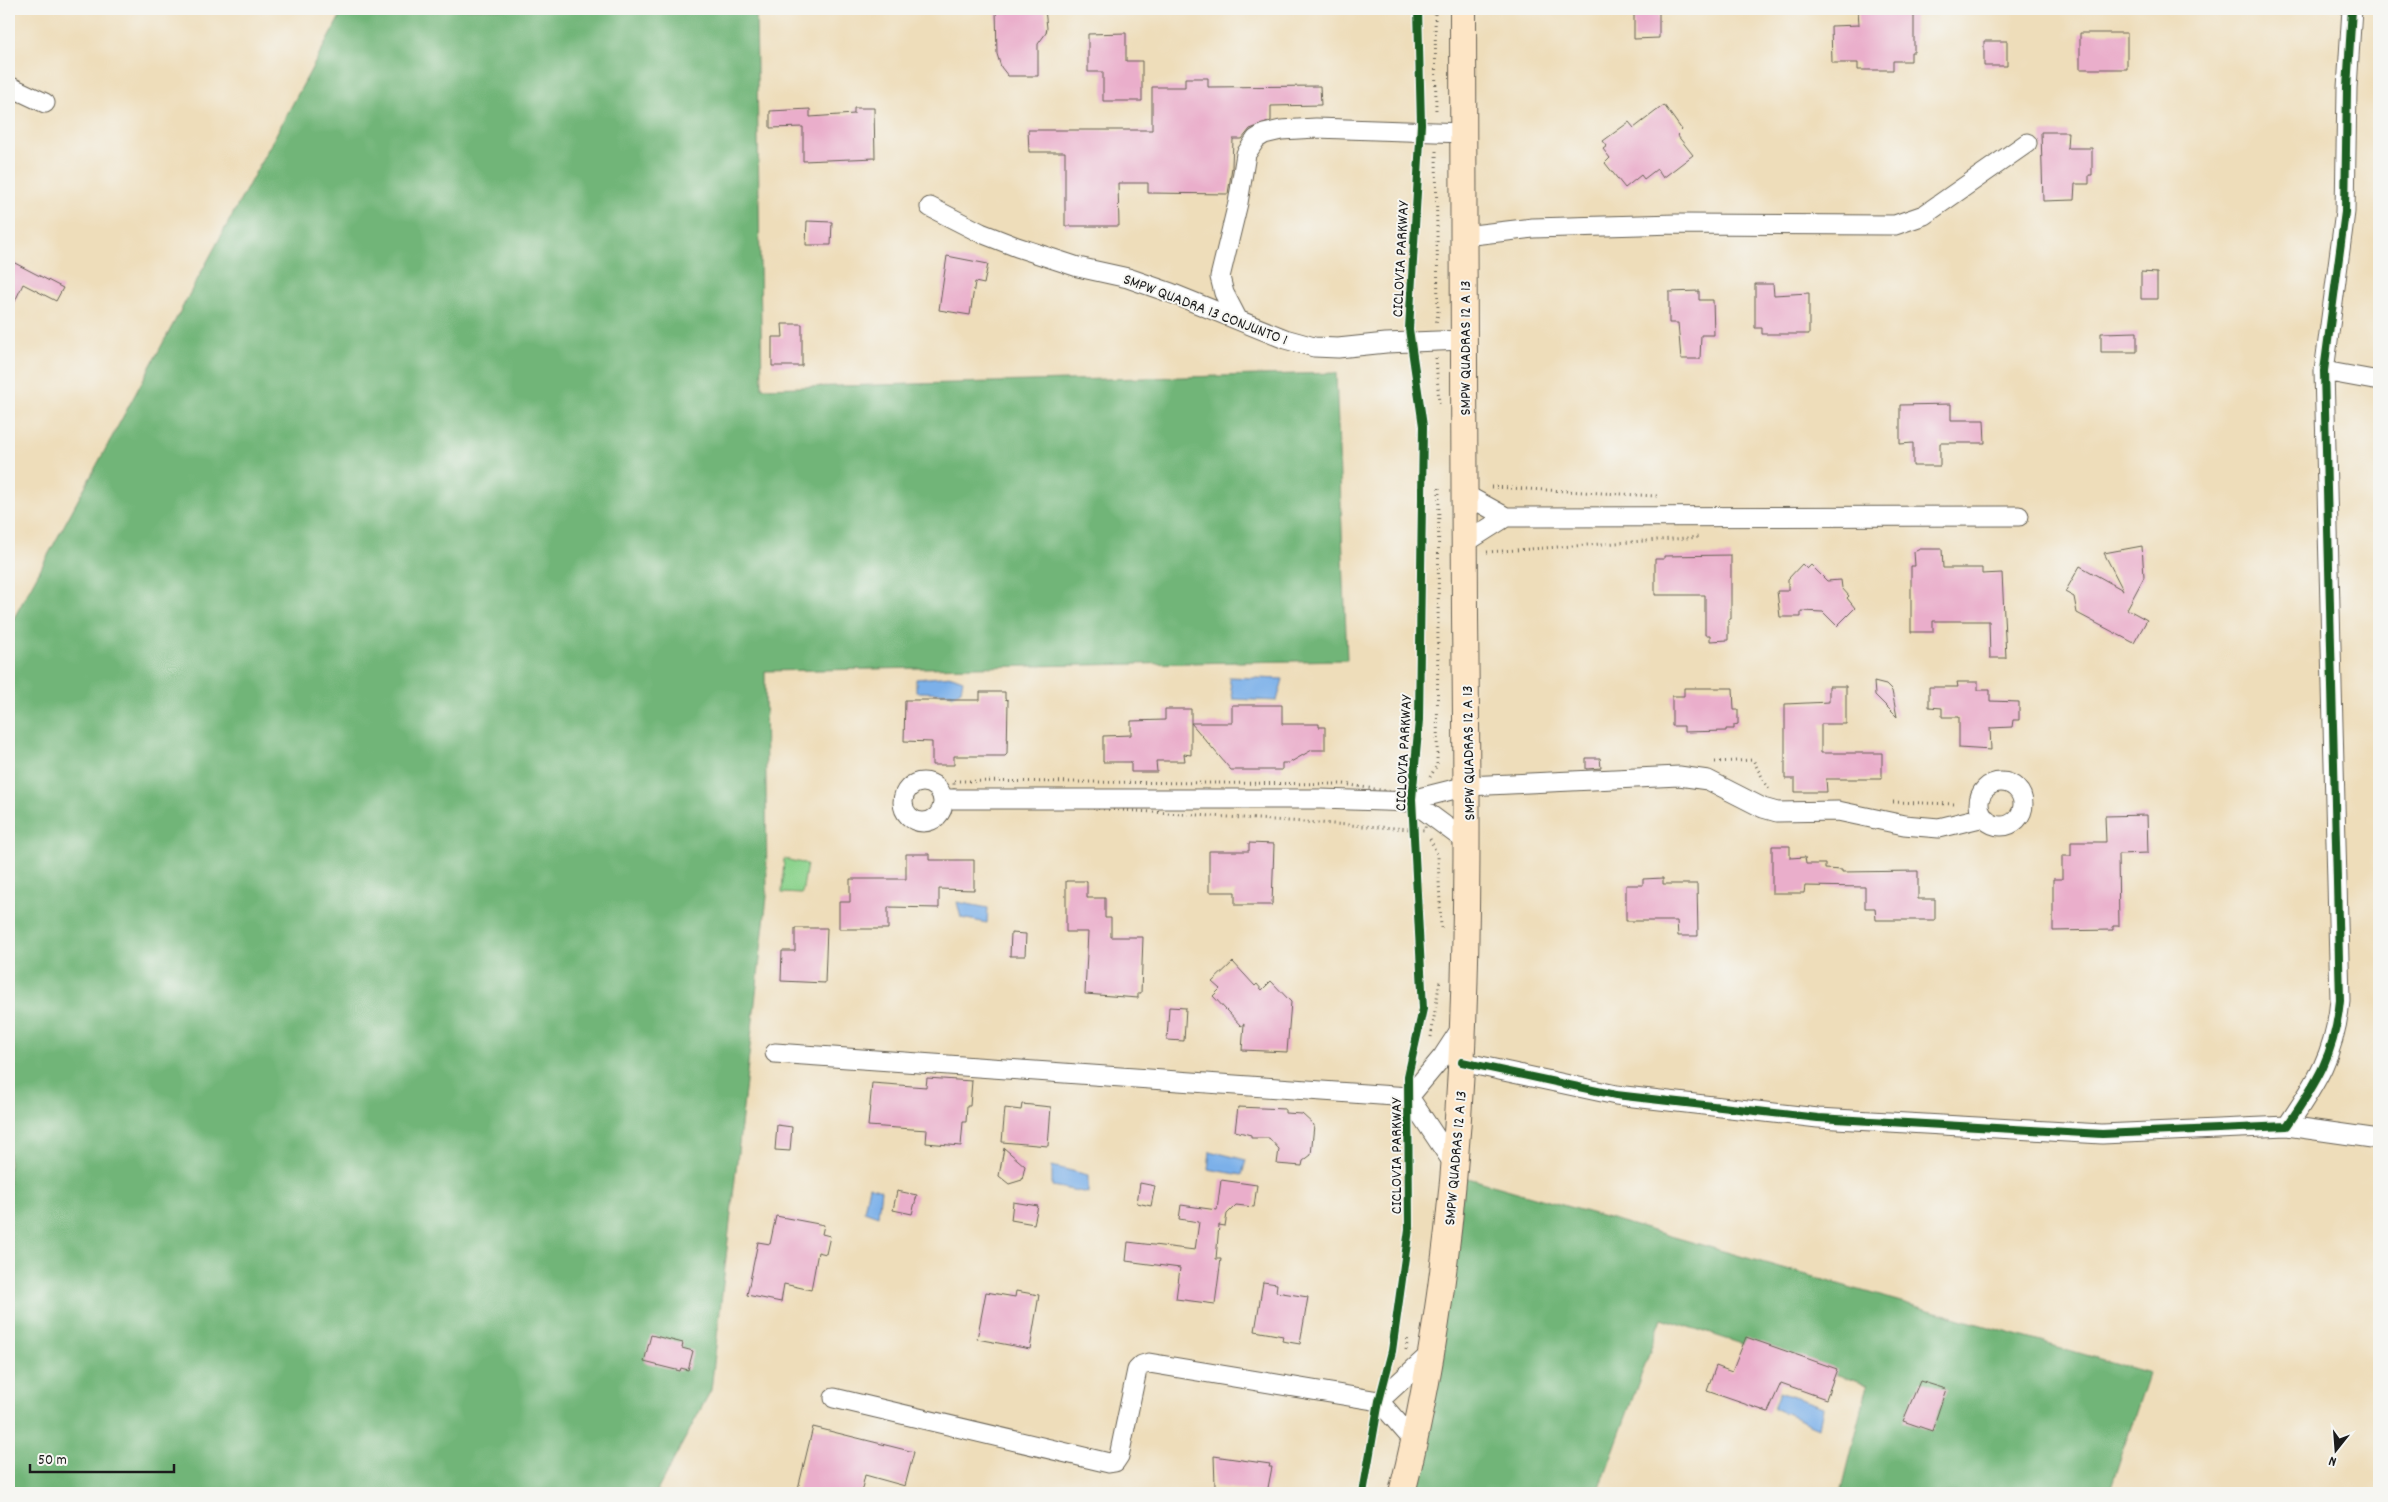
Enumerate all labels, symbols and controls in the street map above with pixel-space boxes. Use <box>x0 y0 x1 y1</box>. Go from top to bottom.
street label: CICLOVIA PARKWAY <box>1387 199 1416 318</box>
street label: SMPW QUADRA 13 CONJUNTO 1 <box>1120 268 1291 352</box>
street label: SMPW QUADRAS 12 A 13 <box>1455 281 1478 416</box>
street label: SMPW QUADRAS 12 A 13 <box>1457 685 1482 821</box>
street label: CICLOVIA PARKWAY <box>1390 693 1419 812</box>
street label: SMPW QUADRAS 12 A 13 <box>1439 1090 1474 1226</box>
street label: CICLOVIA PARKWAY <box>1386 1097 1409 1214</box>
north arrow <box>2310 1424 2360 1474</box>
scale bar <box>30 1442 174 1474</box>
text: 50 m <box>38 1450 67 1472</box>
text: N <box>2326 1450 2339 1471</box>

